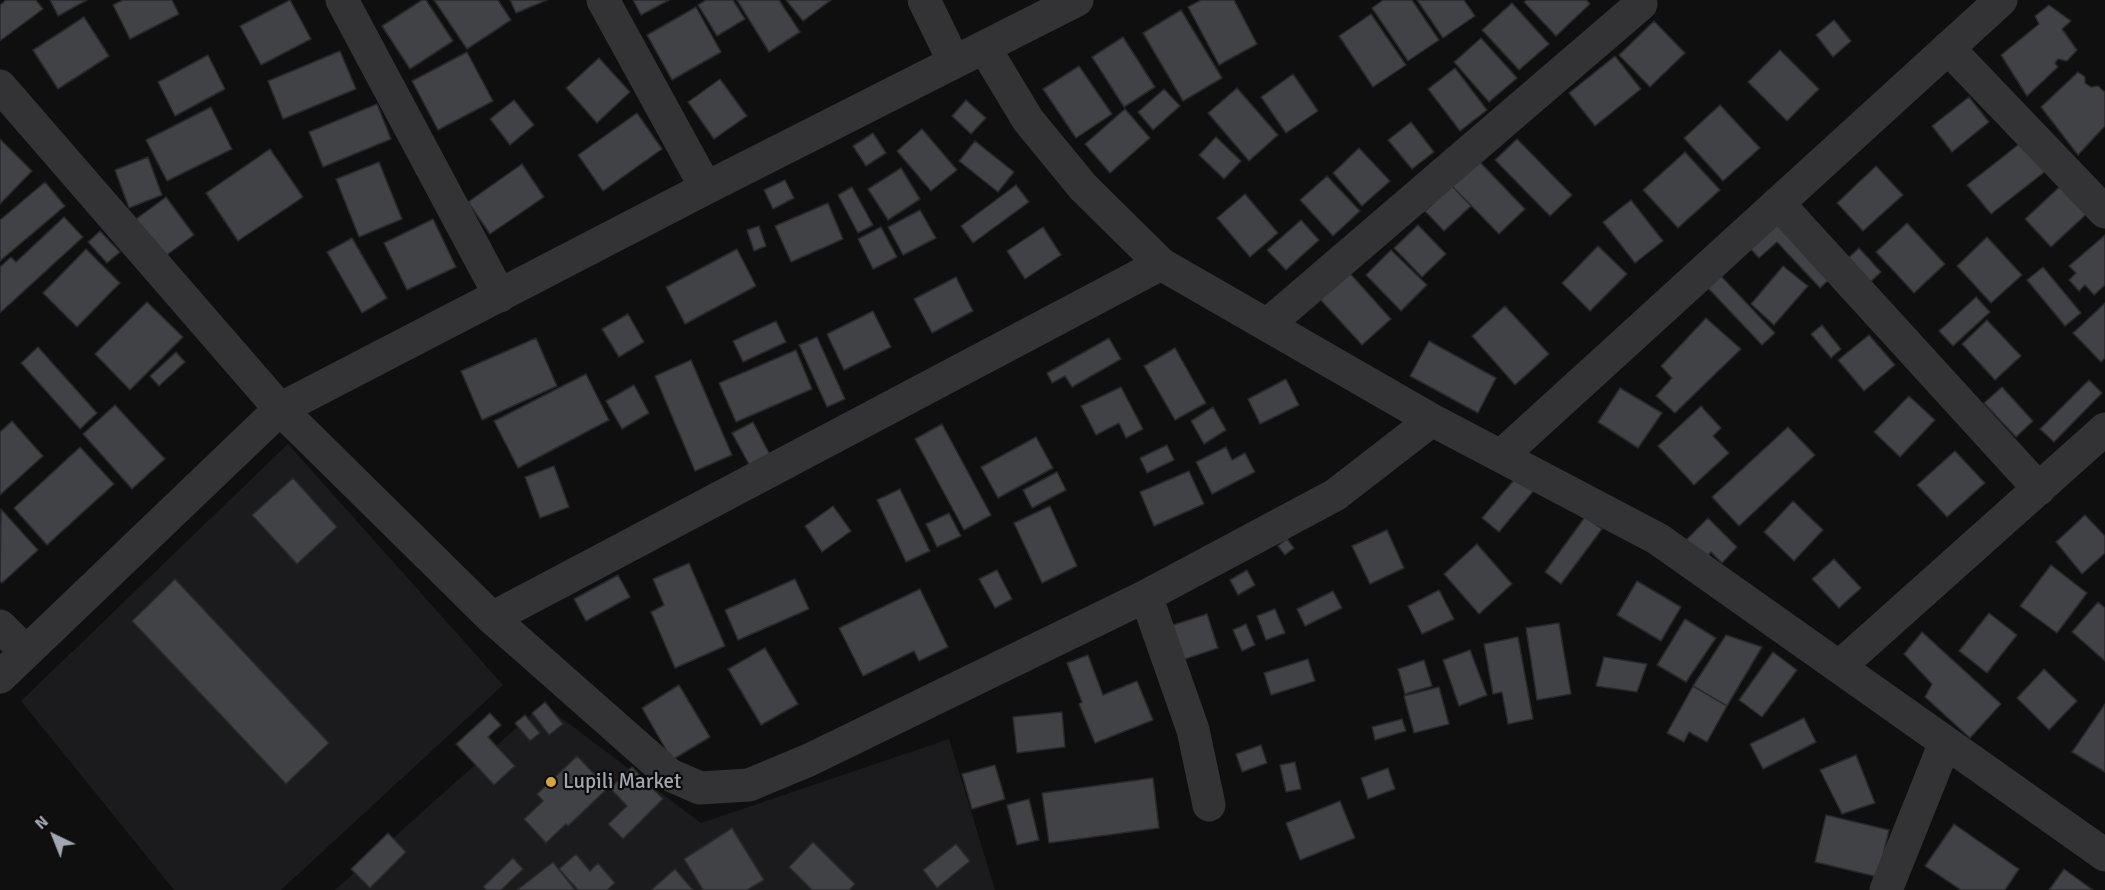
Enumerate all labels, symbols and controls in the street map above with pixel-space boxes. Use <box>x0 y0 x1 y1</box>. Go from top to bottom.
place label: Lupili Market <box>563 769 681 795</box>
marker: Lupili Market <box>544 775 558 789</box>
north arrow <box>24 806 84 866</box>
text: N <box>31 812 53 834</box>

